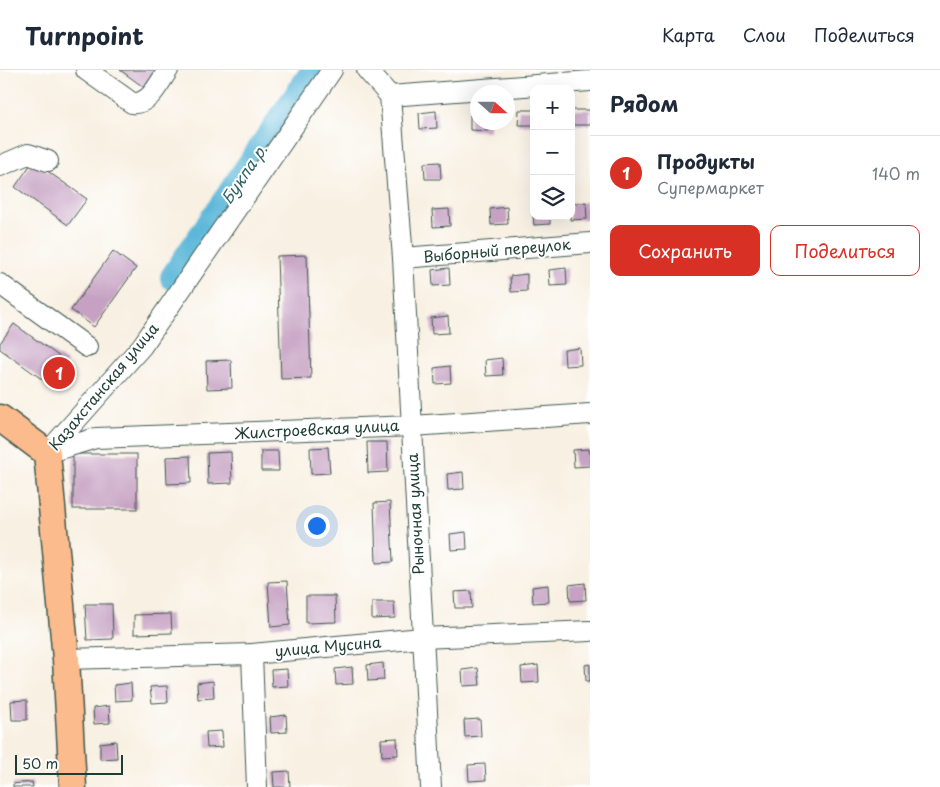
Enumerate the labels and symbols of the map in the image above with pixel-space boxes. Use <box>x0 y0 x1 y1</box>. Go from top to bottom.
north arrow <box>470 85 515 130</box>
water label: Букпа р. <box>214 138 272 208</box>
street label: Выборный переулок <box>422 232 572 267</box>
street label: Казахстанская улица <box>42 317 164 455</box>
pin: 1 <box>43 354 75 392</box>
street label: Жилстроевская улица <box>233 413 400 444</box>
street label: Рыночная улица <box>400 452 429 575</box>
your location <box>304 513 330 539</box>
street label: улица Мусина <box>274 629 383 662</box>
scale bar <box>15 752 122 775</box>

